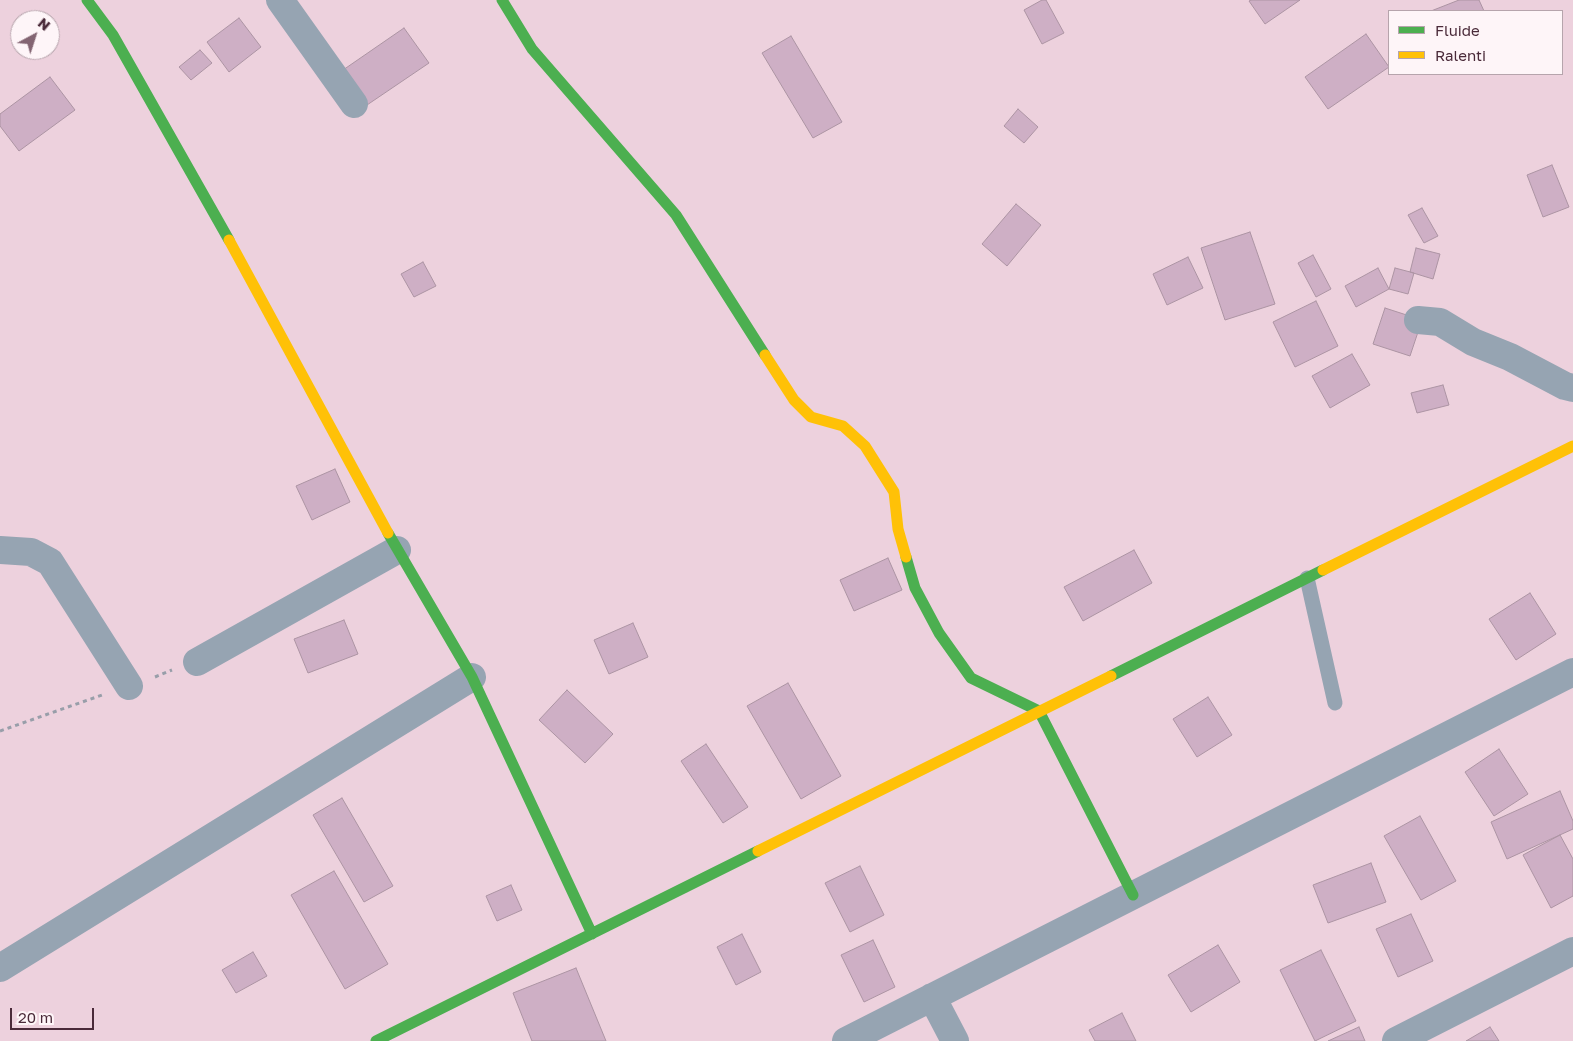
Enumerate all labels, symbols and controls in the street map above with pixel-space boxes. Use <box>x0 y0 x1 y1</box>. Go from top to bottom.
north arrow <box>10 10 60 60</box>
legend <box>1388 10 1563 75</box>
text: N <box>35 14 54 34</box>
text: Fluide <box>1435 21 1480 39</box>
text: Ralenti <box>1435 46 1486 64</box>
scale bar <box>12 998 96 1030</box>
text: 20 m <box>18 1008 53 1026</box>

